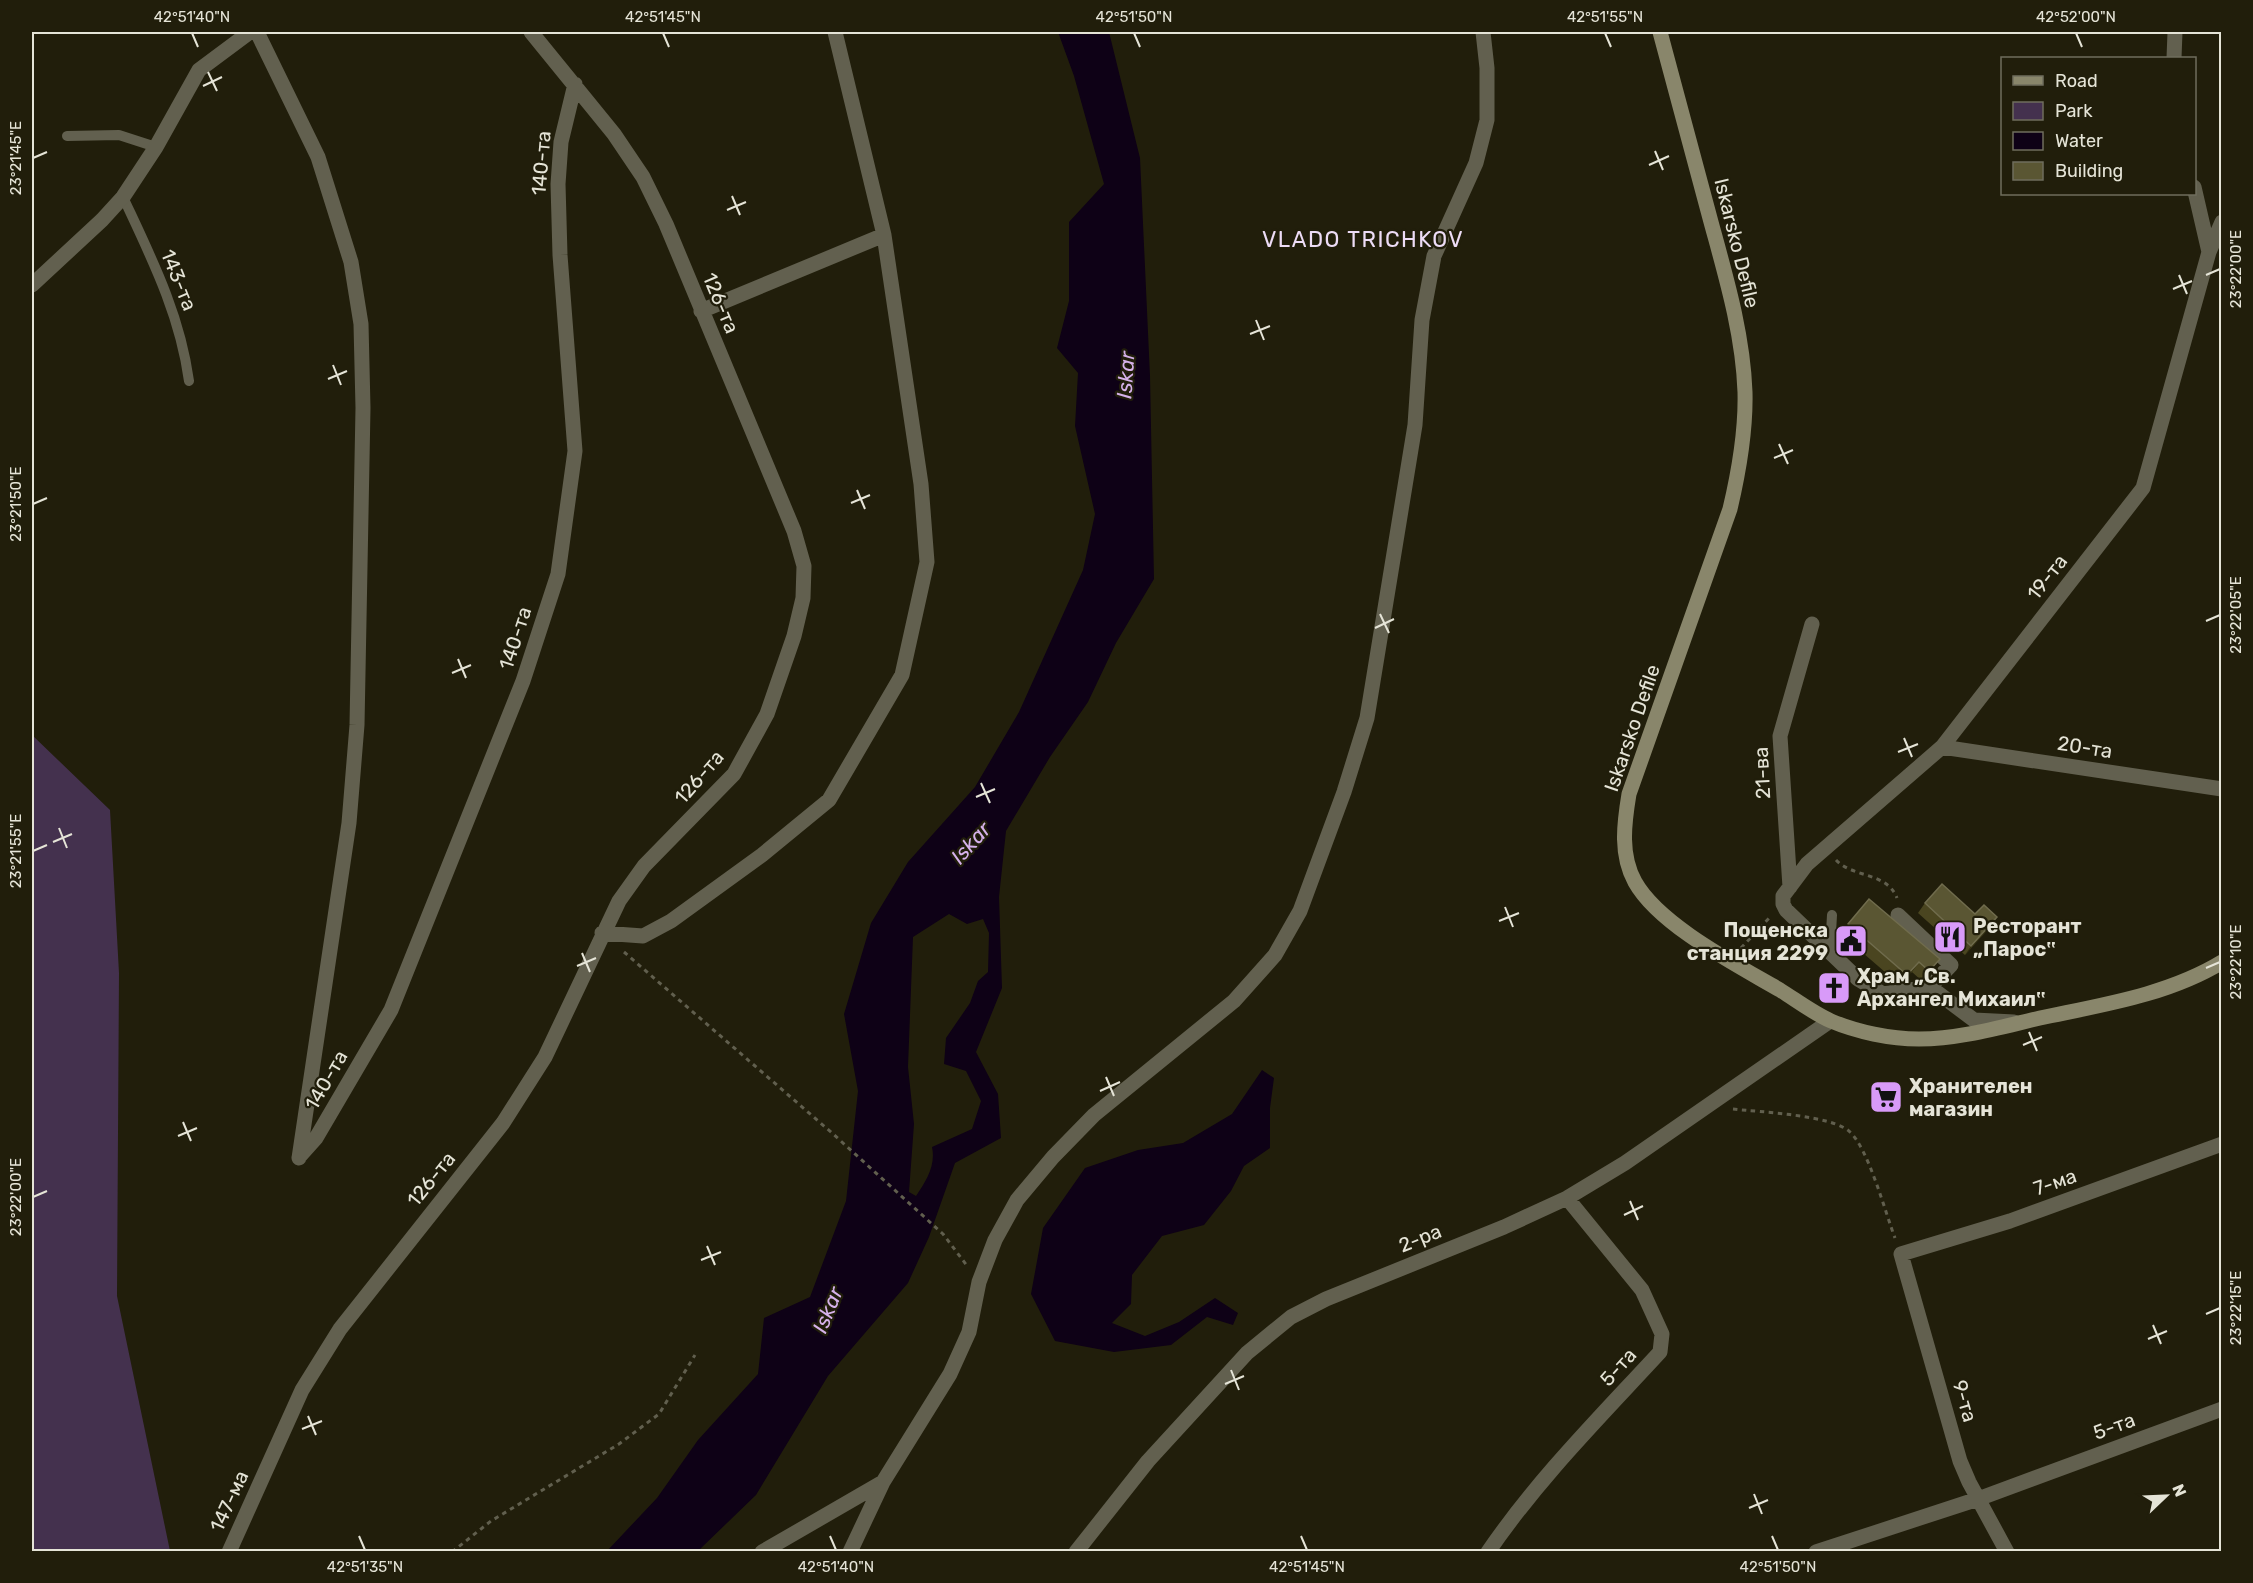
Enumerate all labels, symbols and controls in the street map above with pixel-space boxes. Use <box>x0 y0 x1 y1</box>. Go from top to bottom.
text: 42°51'40"N <box>154 8 230 26</box>
text: 42°51'45"N <box>625 8 701 26</box>
text: 42°51'50"N <box>1096 8 1172 26</box>
text: 42°51'55"N <box>1567 8 1643 26</box>
text: 42°52'00"N <box>2036 8 2116 26</box>
legend <box>2001 57 2196 195</box>
text: Road <box>2055 70 2098 92</box>
text: Park <box>2055 100 2093 122</box>
text: 23°21'45"E <box>7 121 25 195</box>
street label: 140-та <box>526 130 556 196</box>
text: Water <box>2055 130 2103 152</box>
text: Building <box>2055 160 2123 182</box>
street label: Iskarsko Defile <box>1709 176 1765 310</box>
district label: VLADO TRICHKOV <box>1262 226 1464 253</box>
text: 23°22'00"E <box>2227 230 2245 308</box>
street label: 143-та <box>156 246 202 314</box>
street label: 126-та <box>698 269 744 337</box>
water label: Iskar <box>1111 349 1140 400</box>
text: 23°21'50"E <box>7 466 25 542</box>
street label: 19-та <box>2022 549 2072 605</box>
text: 23°22'05"E <box>2227 576 2245 654</box>
street label: 140-та <box>494 604 536 672</box>
street label: Iskarsko Defile <box>1599 661 1665 795</box>
street label: 20-та <box>2056 731 2114 763</box>
street label: 126-та <box>669 745 729 809</box>
street label: 21-ва <box>1749 746 1775 800</box>
text: 23°21'55"E <box>7 814 25 888</box>
water label: Iskar <box>945 816 997 869</box>
place label: Ресторант „Парос‟ <box>1973 914 2082 961</box>
place label: Пощенска станция 2299 <box>1687 918 1828 965</box>
restaurant icon: Ресторант „Парос‟ <box>1932 919 1968 955</box>
public building icon: Пощенска станция 2299 <box>1833 923 1869 959</box>
text: 23°22'10"E <box>2227 924 2245 1000</box>
place label: Храм „Св. Архангел Михаил‟ <box>1857 964 2046 1011</box>
church icon: Храм „Св. Архангел Михаил‟ <box>1816 970 1852 1006</box>
street label: 140-та <box>299 1046 353 1114</box>
place label: Хранителен магазин <box>1909 1074 2033 1121</box>
supermarket icon: Хранителен магазин <box>1868 1079 1904 1115</box>
street label: 126-та <box>402 1147 460 1211</box>
text: 23°22'00"E <box>7 1158 25 1236</box>
street label: 7-ма <box>2030 1164 2080 1200</box>
street label: 2-ра <box>1395 1219 1445 1257</box>
text: 23°22'15"E <box>2227 1271 2245 1345</box>
water label: Iskar <box>807 1282 848 1337</box>
street label: 5-та <box>1595 1343 1641 1391</box>
street label: 9-та <box>1948 1377 1982 1425</box>
street label: 5-та <box>2090 1407 2138 1445</box>
north arrow <box>2136 1466 2196 1526</box>
street label: 147-ма <box>204 1467 254 1535</box>
text: N <box>2168 1481 2190 1499</box>
text: 42°51'35"N <box>327 1558 403 1576</box>
text: 42°51'40"N <box>798 1558 874 1576</box>
text: 42°51'45"N <box>1269 1558 1345 1576</box>
text: 42°51'50"N <box>1740 1558 1816 1576</box>

